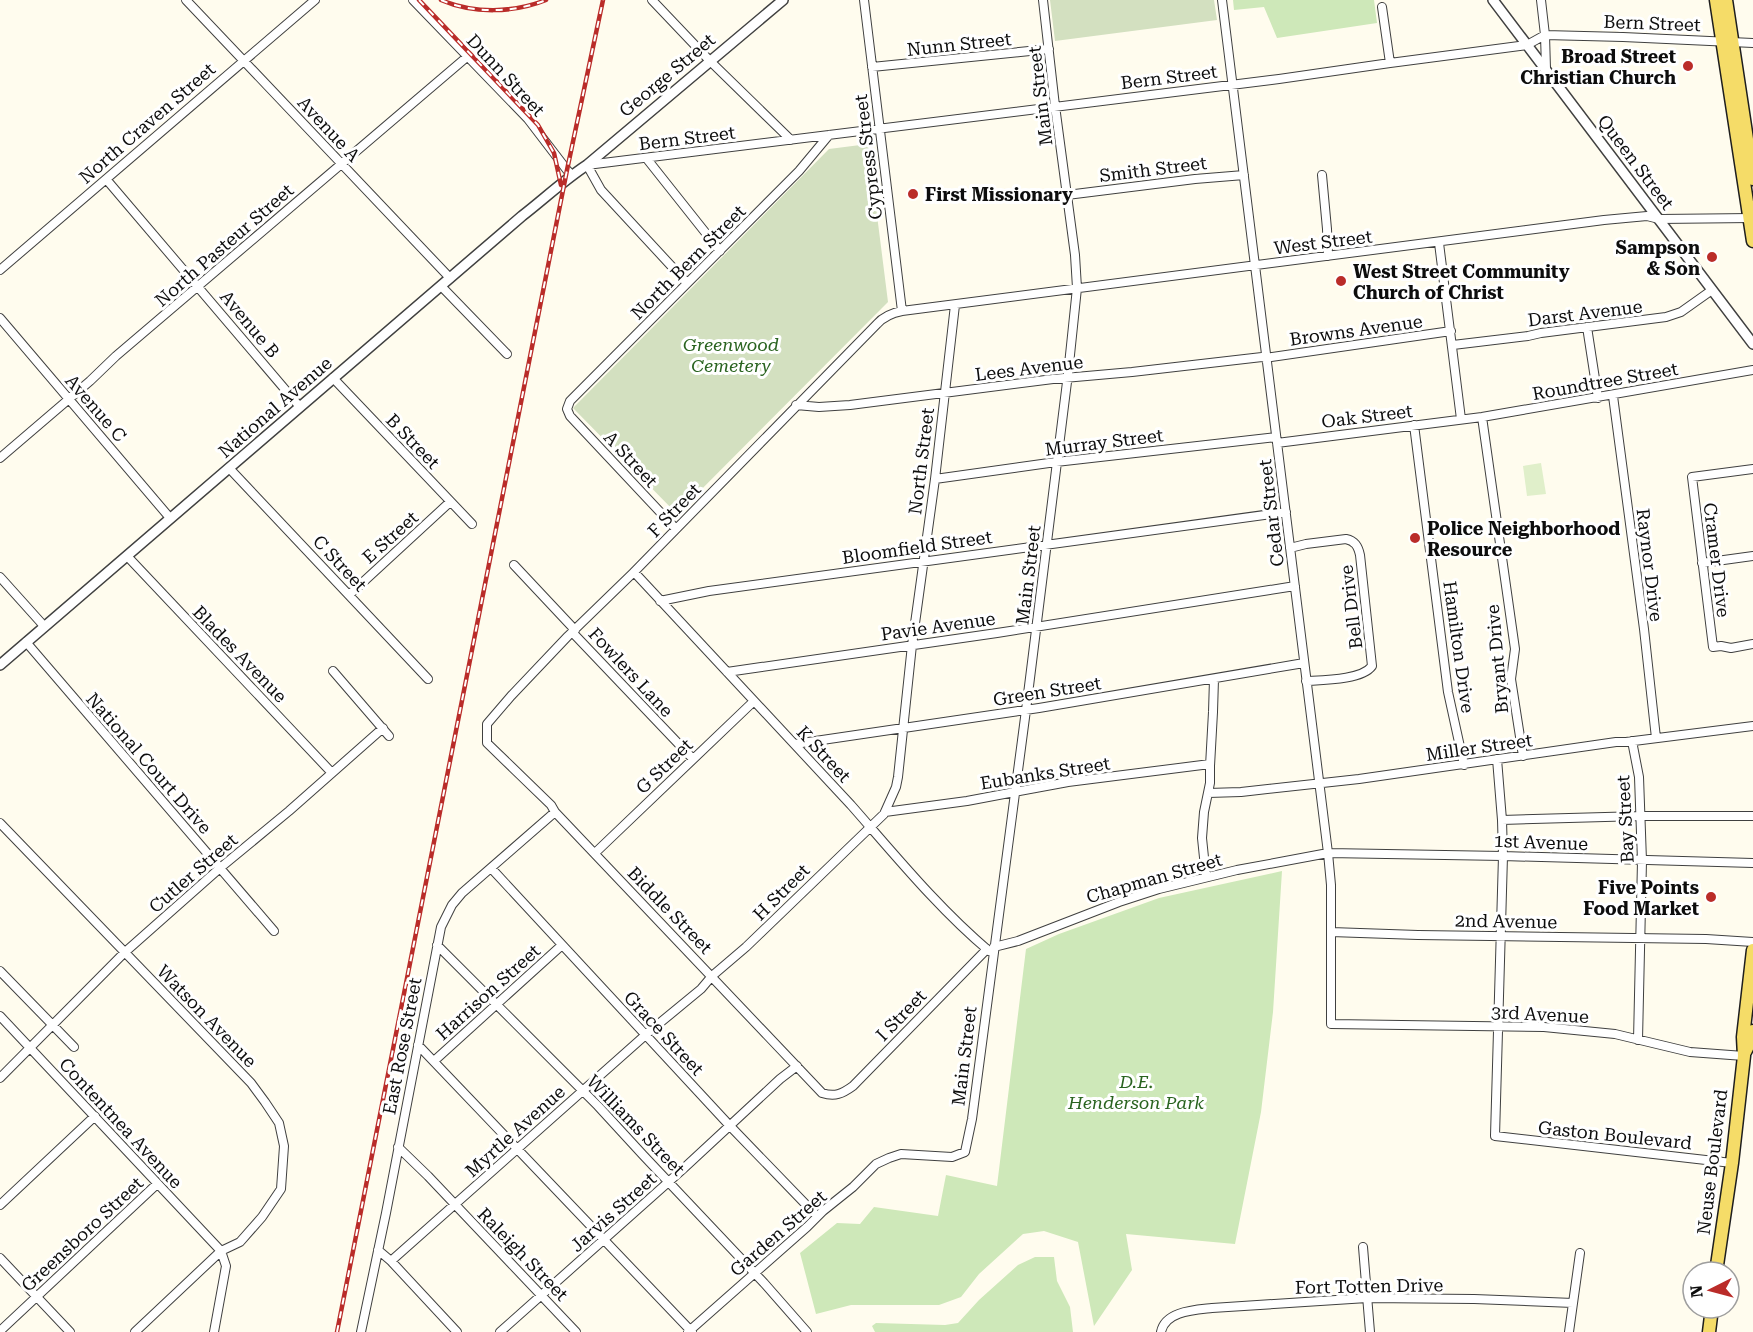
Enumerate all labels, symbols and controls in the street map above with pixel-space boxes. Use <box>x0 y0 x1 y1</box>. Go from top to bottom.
street label: Bern Street <box>1603 11 1701 35</box>
street label: Nunn Street <box>906 28 1013 60</box>
street label: George Street <box>615 29 719 121</box>
street label: Dunn Street <box>463 30 550 121</box>
street label: Main Street <box>1023 45 1057 147</box>
place label: Broad Street Christian Church <box>1520 46 1676 88</box>
street label: North Craven Street <box>75 58 219 188</box>
marker: Broad Street Christian Church <box>1681 59 1695 73</box>
street label: Bern Street <box>1119 61 1219 93</box>
street label: Avenue A <box>293 92 365 166</box>
street label: Cypress Street <box>850 93 886 221</box>
street label: Queen Street <box>1594 110 1679 214</box>
street label: Bern Street <box>637 122 737 154</box>
street label: Smith Street <box>1098 152 1208 186</box>
street label: North Pasteur Street <box>151 179 298 311</box>
place label: First Missionary <box>925 184 1073 205</box>
marker: First Missionary <box>906 187 920 201</box>
street label: North Bern Street <box>626 200 750 324</box>
street label: West Street <box>1273 226 1374 258</box>
place label: Sampson & Son <box>1616 237 1700 279</box>
marker: Sampson & Son <box>1705 250 1719 264</box>
place label: West Street Community Church of Christ <box>1353 261 1570 303</box>
marker: West Street Community Church of Christ <box>1334 274 1348 288</box>
street label: Avenue B <box>216 286 284 362</box>
street label: Darst Avenue <box>1526 296 1644 330</box>
street label: Browns Avenue <box>1288 310 1424 350</box>
park label: Greenwood Cemetery <box>683 334 779 376</box>
street label: Lees Avenue <box>974 351 1084 385</box>
street label: National Avenue <box>214 352 336 462</box>
street label: Roundtree Street <box>1530 358 1680 404</box>
street label: Avenue C <box>61 370 131 446</box>
street label: Oak Street <box>1320 400 1414 432</box>
street label: North Street <box>904 406 938 516</box>
street label: B Street <box>382 409 444 473</box>
street label: Murray Street <box>1044 424 1165 460</box>
street label: A Street <box>600 427 662 492</box>
street label: Cedar Street <box>1254 458 1288 568</box>
street label: F Street <box>643 478 705 541</box>
street label: Cramer Drive <box>1700 502 1734 619</box>
street label: E Street <box>358 506 422 567</box>
street label: Raynor Drive <box>1633 507 1667 623</box>
place label: Police Neighborhood Resource <box>1427 518 1620 560</box>
street label: Main Street <box>1011 524 1045 626</box>
street label: Bloomfield Street <box>841 526 994 568</box>
street label: C Street <box>309 531 371 596</box>
marker: Police Neighborhood Resource <box>1408 531 1422 545</box>
street label: Bell Drive <box>1335 564 1367 650</box>
street label: Hamilton Drive <box>1439 580 1479 714</box>
street label: Blades Avenue <box>189 601 291 707</box>
street label: Bryant Drive <box>1482 603 1512 715</box>
street label: Pavie Avenue <box>879 608 997 644</box>
street label: Fowlers Lane <box>584 623 678 721</box>
street label: Green Street <box>992 672 1103 710</box>
street label: National Court Drive <box>82 688 216 838</box>
street label: K Street <box>793 721 855 787</box>
street label: Miller Street <box>1424 729 1534 765</box>
street label: G Street <box>631 734 697 798</box>
street label: Eubanks Street <box>979 752 1112 794</box>
street label: Bay Street <box>1612 774 1638 864</box>
street label: Cutler Street <box>145 829 242 917</box>
street label: 1st Avenue <box>1493 830 1589 854</box>
street label: Chapman Street <box>1084 849 1224 907</box>
street label: H Street <box>748 859 814 925</box>
street label: Biddle Street <box>623 862 717 958</box>
place label: Five Points Food Market <box>1583 877 1699 919</box>
marker: Five Points Food Market <box>1704 890 1718 904</box>
street label: 2nd Avenue <box>1455 910 1557 932</box>
street label: Harrison Street <box>432 940 544 1044</box>
street label: Watson Avenue <box>153 961 261 1072</box>
street label: East Rose Street <box>378 975 426 1116</box>
street label: I Street <box>872 985 931 1045</box>
street label: Grace Street <box>620 987 708 1079</box>
street label: 3rd Avenue <box>1491 1001 1590 1027</box>
street label: Main Street <box>947 1005 981 1107</box>
street label: Contentnea Avenue <box>55 1053 187 1193</box>
street label: Williams Street <box>583 1070 690 1180</box>
park label: D.E. Henderson Park <box>1067 1071 1204 1113</box>
street label: Myrtle Avenue <box>461 1081 569 1181</box>
street label: Neuse Boulevard <box>1693 1088 1731 1236</box>
street label: Gaston Boulevard <box>1537 1116 1693 1154</box>
street label: Jarvis Street <box>566 1168 660 1256</box>
street label: Greensboro Street <box>17 1172 147 1296</box>
street label: Garden Street <box>726 1185 831 1280</box>
street label: Raleigh Street <box>473 1203 573 1305</box>
north arrow <box>1681 1260 1741 1320</box>
street label: Fort Totten Drive <box>1295 1274 1443 1298</box>
text: N <box>1686 1284 1707 1299</box>

